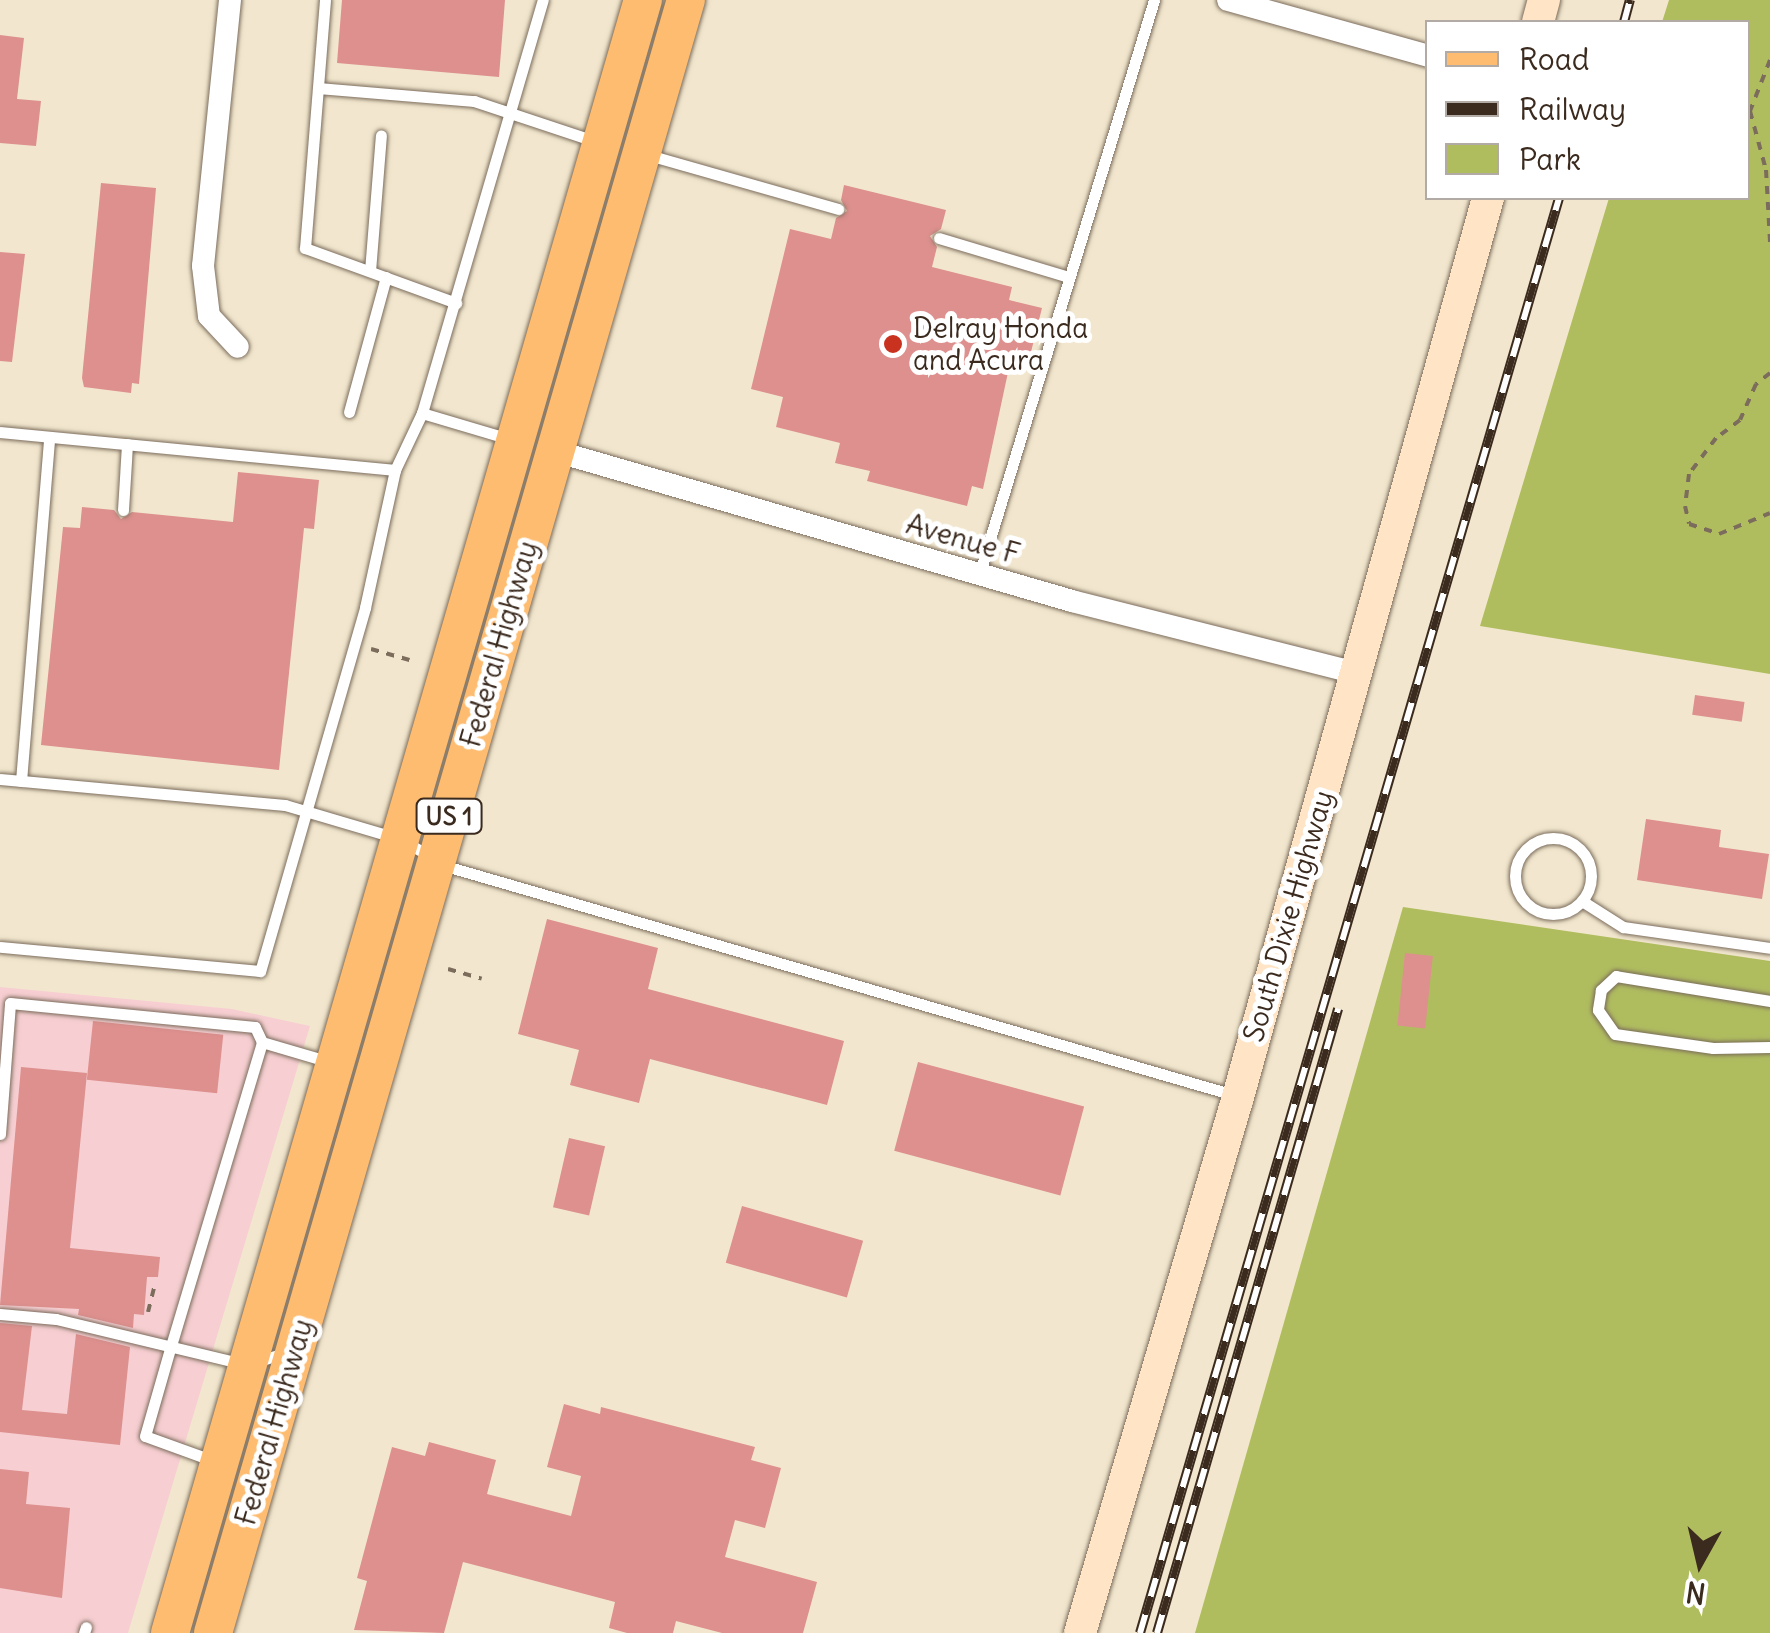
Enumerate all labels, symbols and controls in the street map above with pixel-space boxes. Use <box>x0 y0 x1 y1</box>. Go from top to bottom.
legend <box>1425 20 1750 200</box>
text: Road <box>1519 40 1589 78</box>
text: Railway <box>1519 90 1626 128</box>
text: Park <box>1519 140 1581 178</box>
place label: Delray Honda and Acura <box>913 311 1088 377</box>
marker: Delray Honda and Acura <box>882 333 904 355</box>
street label: Avenue F <box>902 507 1024 571</box>
street label: Federal Highway <box>454 537 544 751</box>
street label: South Dixie Highway <box>1236 787 1340 1045</box>
road number: US 1 <box>414 796 484 836</box>
street label: Federal Highway <box>229 1315 319 1529</box>
north arrow <box>1650 1513 1750 1613</box>
text: N <box>1684 1574 1708 1612</box>

